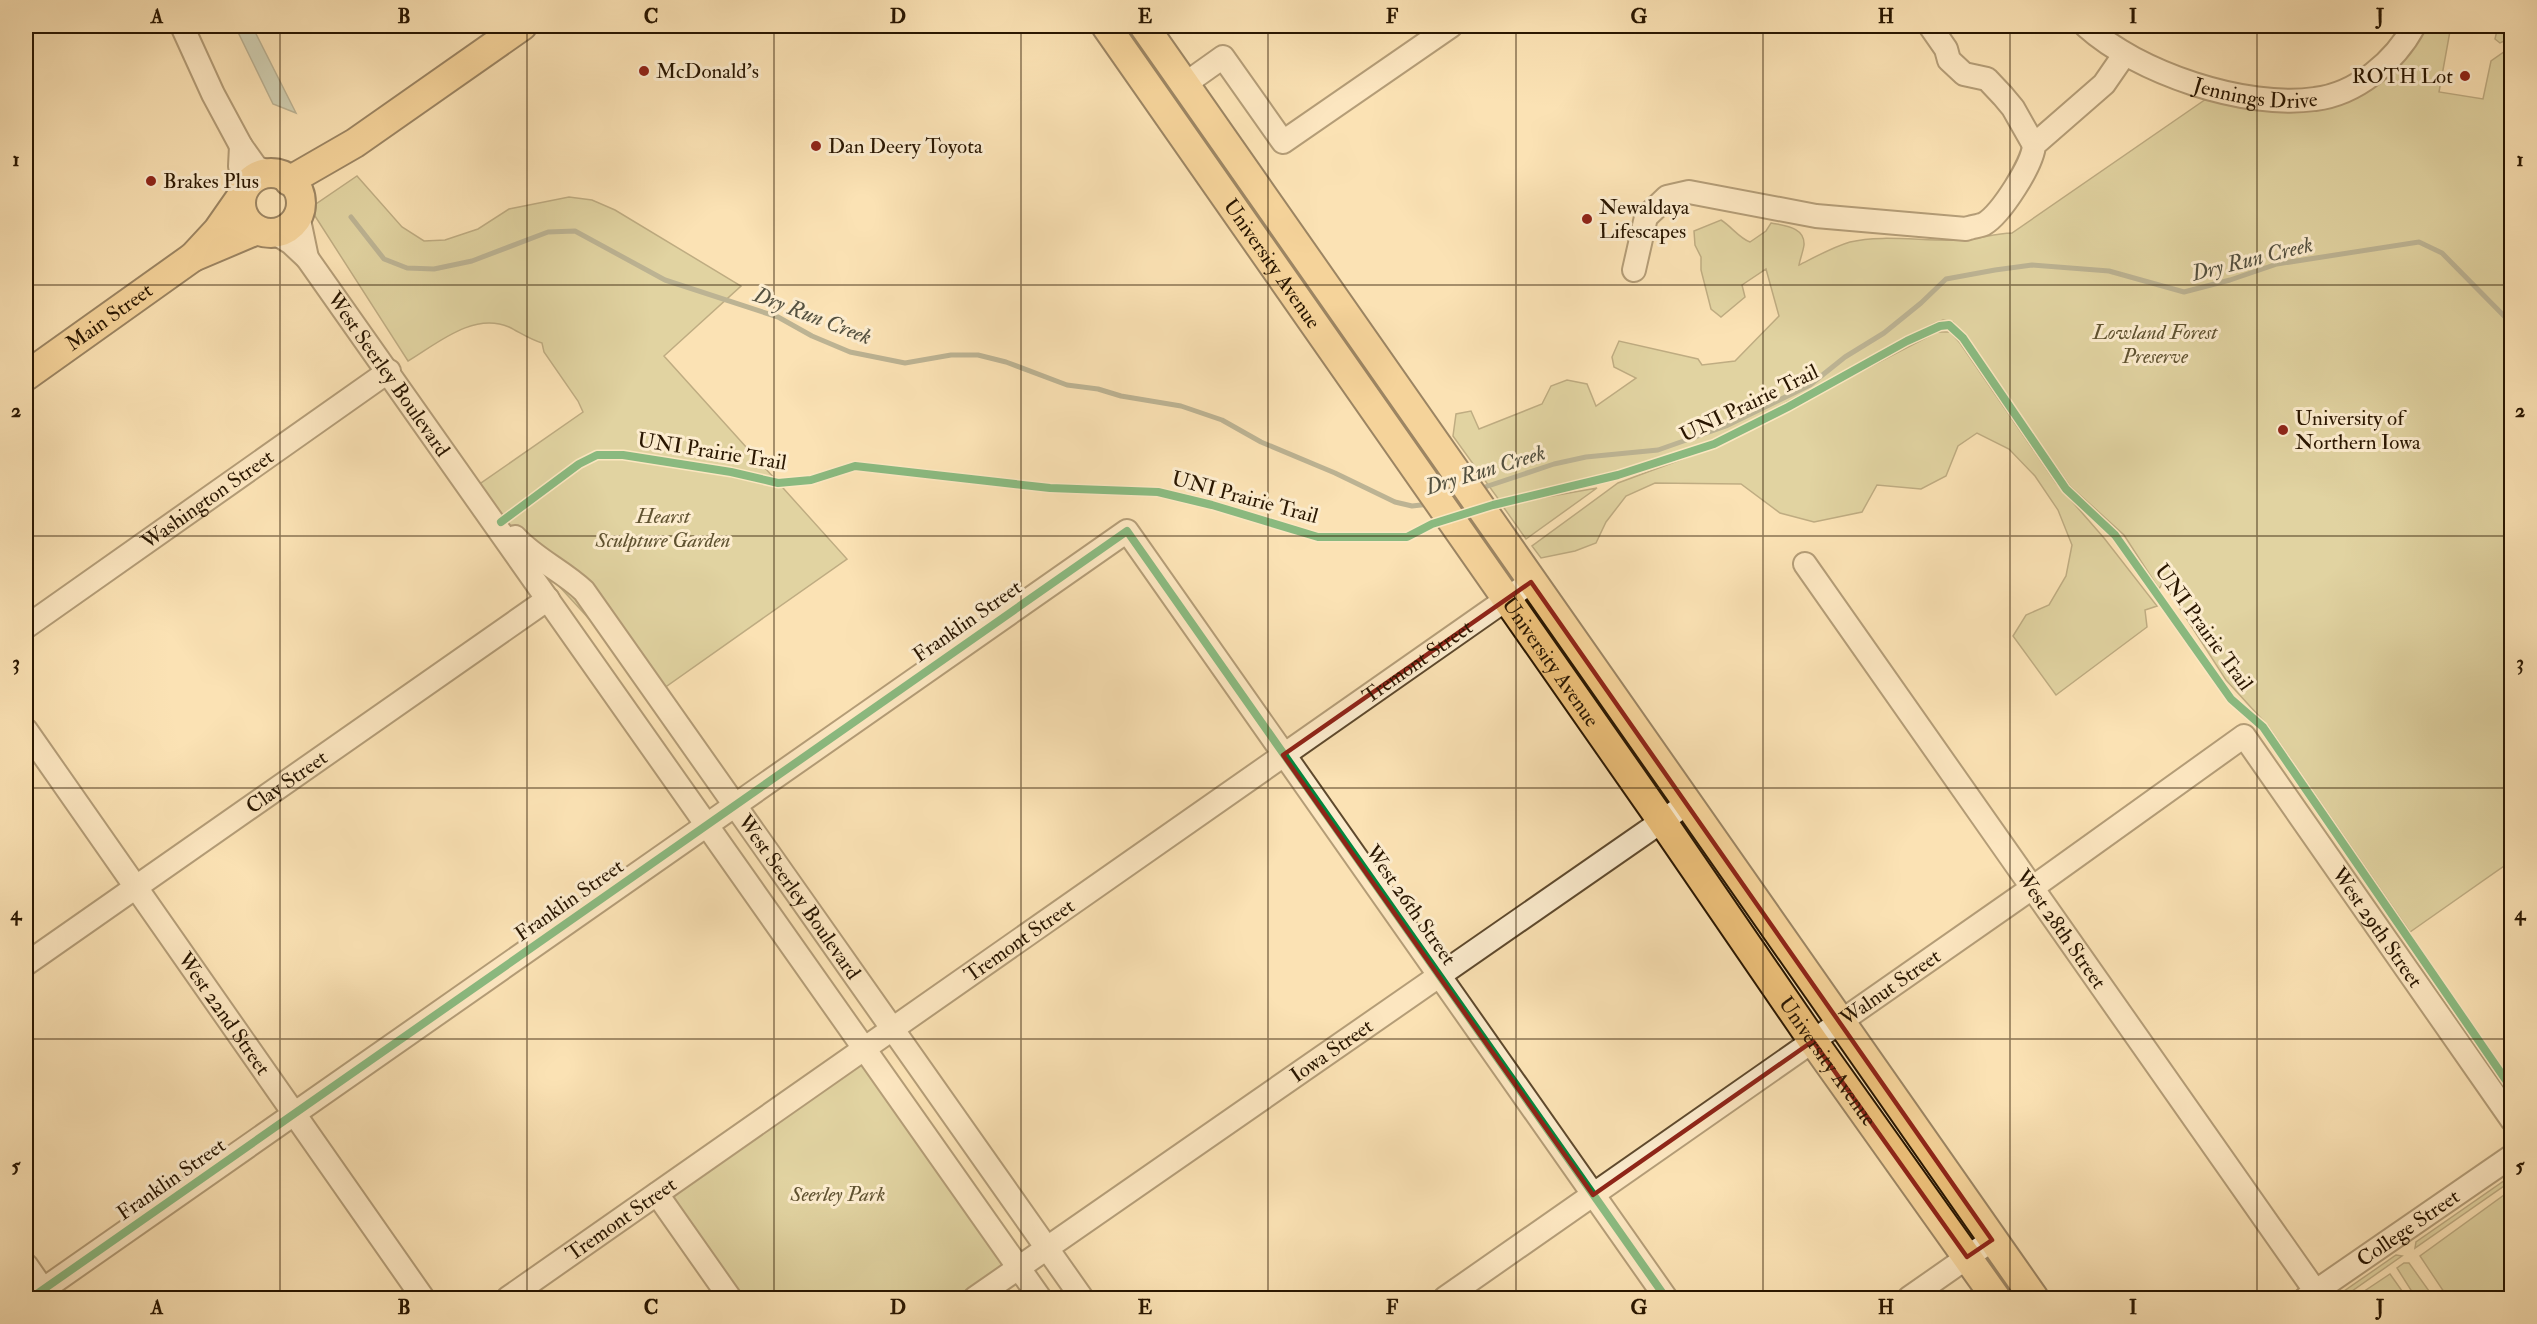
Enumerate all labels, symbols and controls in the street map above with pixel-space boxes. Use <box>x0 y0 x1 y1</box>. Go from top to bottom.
text: A <box>150 4 164 29</box>
text: B <box>397 4 411 29</box>
text: C <box>644 4 658 29</box>
text: D <box>890 4 906 29</box>
text: E <box>1138 4 1153 29</box>
text: F <box>1386 4 1399 29</box>
text: G <box>1631 4 1648 29</box>
text: H <box>1878 4 1894 29</box>
text: I <box>2129 4 2137 29</box>
text: J <box>2375 4 2384 29</box>
place label: McDonald's <box>656 58 759 85</box>
place label: ROTH Lot <box>2352 63 2453 90</box>
marker: McDonald's <box>637 64 651 78</box>
marker: ROTH Lot <box>2458 69 2472 83</box>
street label: Jennings Drive <box>2189 71 2319 115</box>
place label: Dan Deery Toyota <box>828 133 983 160</box>
marker: Dan Deery Toyota <box>809 139 823 153</box>
text: 1 <box>12 147 20 172</box>
text: 1 <box>2516 147 2524 172</box>
place label: Brakes Plus <box>163 168 259 195</box>
marker: Brakes Plus <box>144 174 158 188</box>
street label: University Avenue <box>1217 194 1327 335</box>
place label: Newaldaya Lifescapes <box>1599 194 1690 245</box>
marker: Newaldaya Lifescapes <box>1580 212 1594 226</box>
water label: Dry Run Creek <box>2188 230 2316 288</box>
street label: Main Street <box>61 277 158 357</box>
water label: Dry Run Creek <box>749 280 876 351</box>
street label: West Seerley Boulevard <box>320 286 456 463</box>
park label: Lowland Forest Preserve <box>2092 319 2218 370</box>
street label: UNI Prairie Trail <box>1676 358 1823 449</box>
text: 2 <box>11 398 21 423</box>
text: 2 <box>2515 398 2525 423</box>
place label: University of Northern Iowa <box>2295 405 2421 456</box>
marker: University of Northern Iowa <box>2276 423 2290 437</box>
street label: UNI Prairie Trail <box>635 426 789 477</box>
water label: Dry Run Creek <box>1421 438 1549 502</box>
street label: Washington Street <box>135 443 279 556</box>
street label: UNI Prairie Trail <box>1169 465 1322 530</box>
park label: Hearst Sculpture Garden <box>595 503 730 554</box>
street label: UNI Prairie Trail <box>2148 558 2259 697</box>
street label: Franklin Street <box>908 574 1027 669</box>
street label: University Avenue <box>1495 592 1605 733</box>
street label: Tremont Street <box>1357 614 1478 710</box>
text: 3 <box>12 650 20 675</box>
text: 3 <box>2516 650 2524 675</box>
street label: Clay Street <box>241 744 333 820</box>
street label: West Seerley Boulevard <box>731 809 867 986</box>
street label: West 26th Street <box>1359 839 1462 971</box>
street label: Franklin Street <box>510 853 629 948</box>
street label: West 29th Street <box>2325 861 2429 993</box>
street label: West 28th Street <box>2009 863 2112 995</box>
street label: Tremont Street <box>959 893 1080 989</box>
text: 4 <box>10 901 23 926</box>
text: 4 <box>2514 901 2527 926</box>
street label: Walnut Street <box>1834 943 1946 1033</box>
street label: West 22nd Street <box>171 946 276 1081</box>
street label: University Avenue <box>1772 991 1883 1132</box>
street label: Iowa Street <box>1285 1013 1379 1089</box>
street label: Franklin Street <box>112 1132 231 1227</box>
text: 5 <box>12 1153 22 1178</box>
text: 5 <box>2516 1153 2526 1178</box>
street label: Tremont Street <box>561 1171 682 1267</box>
park label: Seerley Park <box>789 1181 886 1208</box>
street label: College Street <box>2352 1183 2465 1273</box>
text: A <box>150 1295 164 1320</box>
text: B <box>397 1295 411 1320</box>
text: C <box>644 1295 658 1320</box>
text: D <box>890 1295 906 1320</box>
text: E <box>1138 1295 1153 1320</box>
text: F <box>1386 1295 1399 1320</box>
text: G <box>1631 1295 1648 1320</box>
text: H <box>1878 1295 1894 1320</box>
text: I <box>2129 1295 2137 1320</box>
text: J <box>2375 1295 2384 1320</box>

